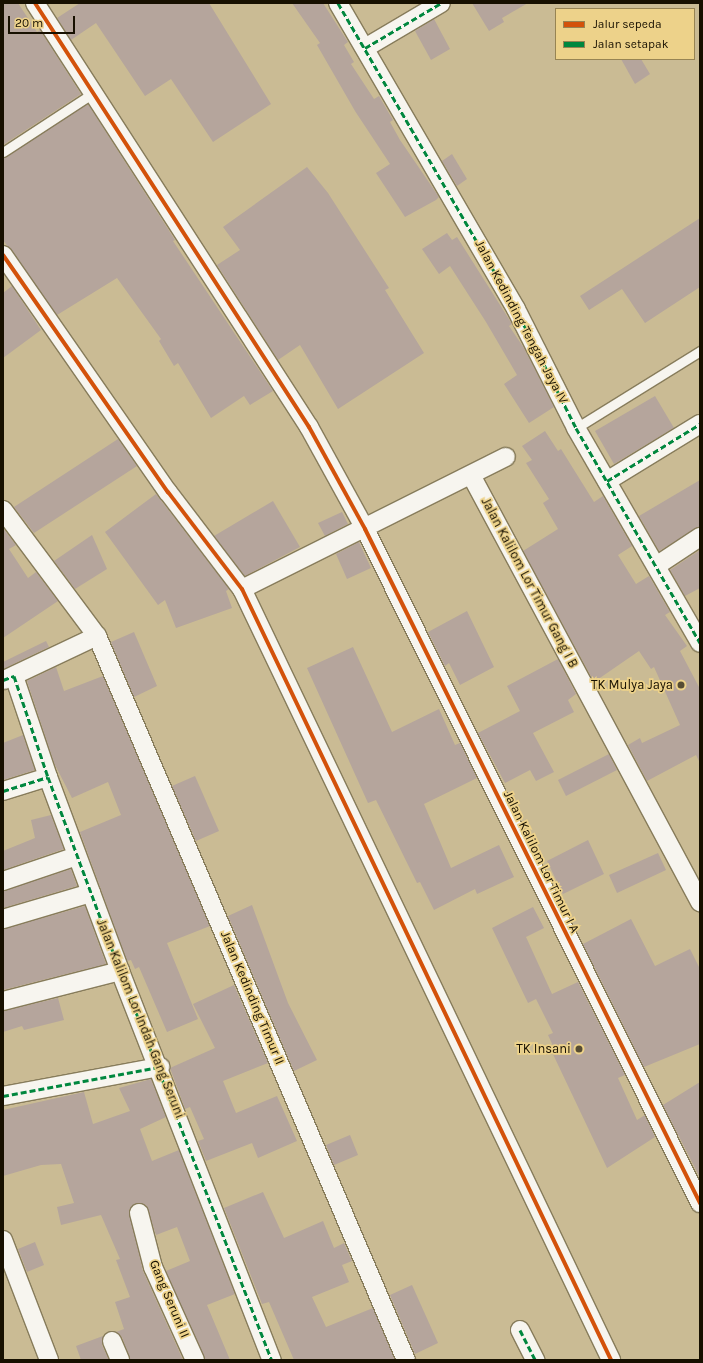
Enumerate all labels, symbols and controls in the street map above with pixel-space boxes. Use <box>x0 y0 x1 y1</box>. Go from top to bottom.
scale bar <box>10 8 77 34</box>
legend <box>555 8 695 60</box>
text: 20 m <box>15 16 43 30</box>
text: Jalur sepeda <box>593 17 662 31</box>
text: Jalan setapak <box>593 37 668 51</box>
street label: Jalan Kedinding Tengah Jaya IV <box>471 238 571 406</box>
street label: Jalan Kalilom Lor Timur Gang I B <box>477 495 581 671</box>
place label: TK Mulya Jaya <box>591 677 673 693</box>
marker: TK Mulya Jaya <box>676 680 686 690</box>
street label: Jalan Kalilom Lor Timur I A <box>500 788 582 936</box>
street label: Jalan Kalilom Lor Indah Gang Seruni <box>93 917 187 1121</box>
street label: Jalan Kedinding Timur II <box>217 929 287 1067</box>
place label: TK Insani <box>516 1041 571 1057</box>
marker: TK Insani <box>574 1044 584 1054</box>
street label: Gang Seruni II <box>146 1258 192 1340</box>

